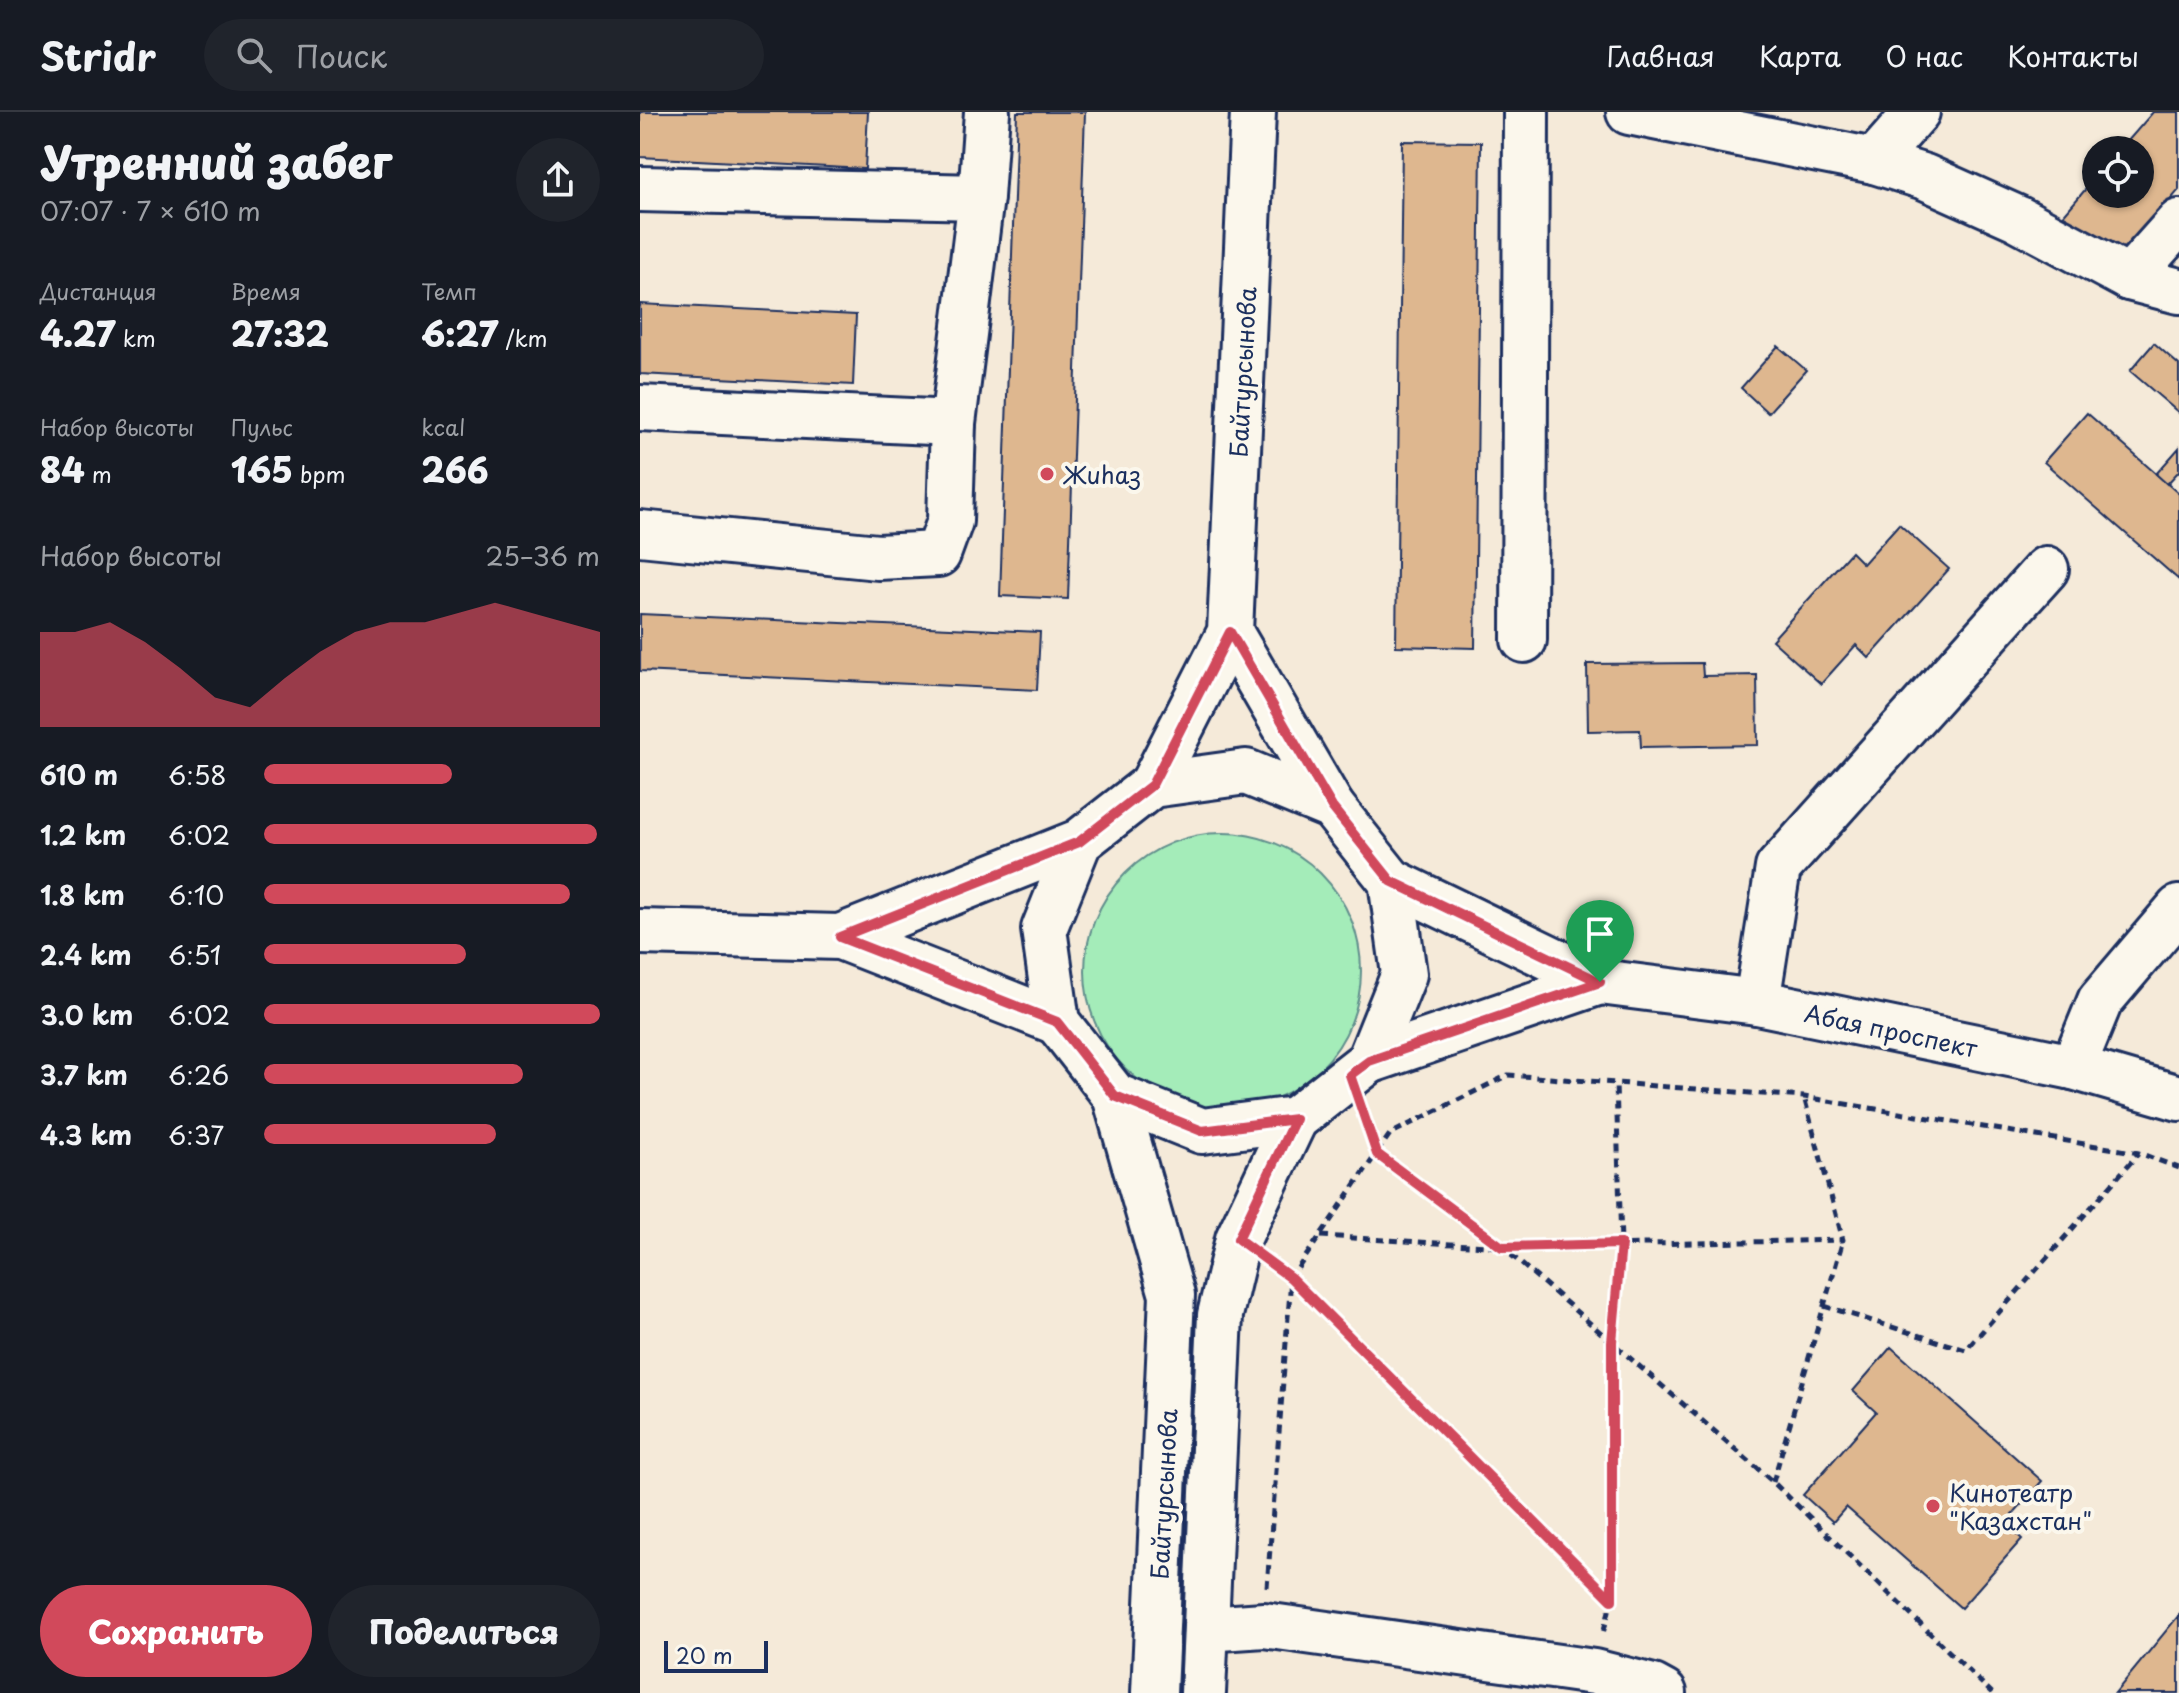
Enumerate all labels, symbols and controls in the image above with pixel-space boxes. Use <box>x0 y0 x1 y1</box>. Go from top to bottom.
search box <box>204 19 764 91</box>
text: Stridr <box>40 27 156 84</box>
icon: search <box>232 33 276 77</box>
text: Поиск <box>296 33 387 78</box>
text: Главная <box>1607 34 1715 77</box>
text: Карта <box>1759 34 1841 77</box>
text: О нас <box>1885 34 1963 77</box>
text: Контакты <box>2007 34 2139 77</box>
text: Утренний забег <box>40 128 392 194</box>
map controls <box>2082 136 2154 208</box>
button: locate <box>2082 136 2154 208</box>
button: share <box>516 138 600 222</box>
text: 07:07 · 7 × 610 m <box>40 191 261 230</box>
text: Дистанция <box>40 274 157 307</box>
text: Время <box>231 274 301 307</box>
text: Темп <box>421 274 477 307</box>
street label: Байтурсынова <box>1220 286 1264 458</box>
text: 4.27 <box>40 307 116 359</box>
text: 27:32 <box>231 307 329 359</box>
text: 6:27 <box>421 307 498 359</box>
text: km <box>116 321 156 354</box>
text: /km <box>498 321 548 354</box>
text: Набор высоты <box>40 410 194 443</box>
text: Пульс <box>231 410 293 443</box>
text: kcal <box>421 410 465 443</box>
text: 84 <box>40 443 85 495</box>
text: 165 <box>231 443 293 495</box>
text: 266 <box>421 443 488 495</box>
place label: Жиһаз <box>1063 456 1141 492</box>
text: m <box>85 457 112 490</box>
text: bpm <box>293 457 346 490</box>
marker: Жиһаз <box>1038 465 1056 483</box>
text: Набор высоты <box>40 536 222 575</box>
text: 25–36 m <box>485 536 600 575</box>
text: 610 m <box>40 755 118 794</box>
text: 6:58 <box>168 755 227 794</box>
text: 1.2 km <box>40 815 126 854</box>
text: 6:02 <box>168 815 230 854</box>
text: 1.8 km <box>40 875 125 914</box>
text: 6:10 <box>168 875 224 914</box>
pin <box>1566 900 1634 982</box>
icon: arrive <box>1578 912 1622 956</box>
text: 2.4 km <box>40 935 132 974</box>
text: 6:51 <box>168 935 221 974</box>
street label: Абая проспект <box>1801 994 1981 1066</box>
text: 3.0 km <box>40 995 133 1034</box>
text: 6:02 <box>168 995 230 1034</box>
text: 3.7 km <box>40 1055 128 1094</box>
text: 6:26 <box>168 1055 229 1094</box>
text: 4.3 km <box>40 1115 132 1154</box>
text: 6:37 <box>168 1115 224 1154</box>
street label: Байтурсынова <box>1141 1408 1185 1580</box>
place label: Кинотеатр "Казахстан" <box>1949 1474 2092 1538</box>
marker: Кинотеатр "Казахстан" <box>1924 1497 1942 1515</box>
button: Сохранить <box>40 1585 312 1677</box>
button: Поделиться <box>328 1585 600 1677</box>
scale bar <box>664 1637 768 1673</box>
text: 20 m <box>676 1638 733 1671</box>

